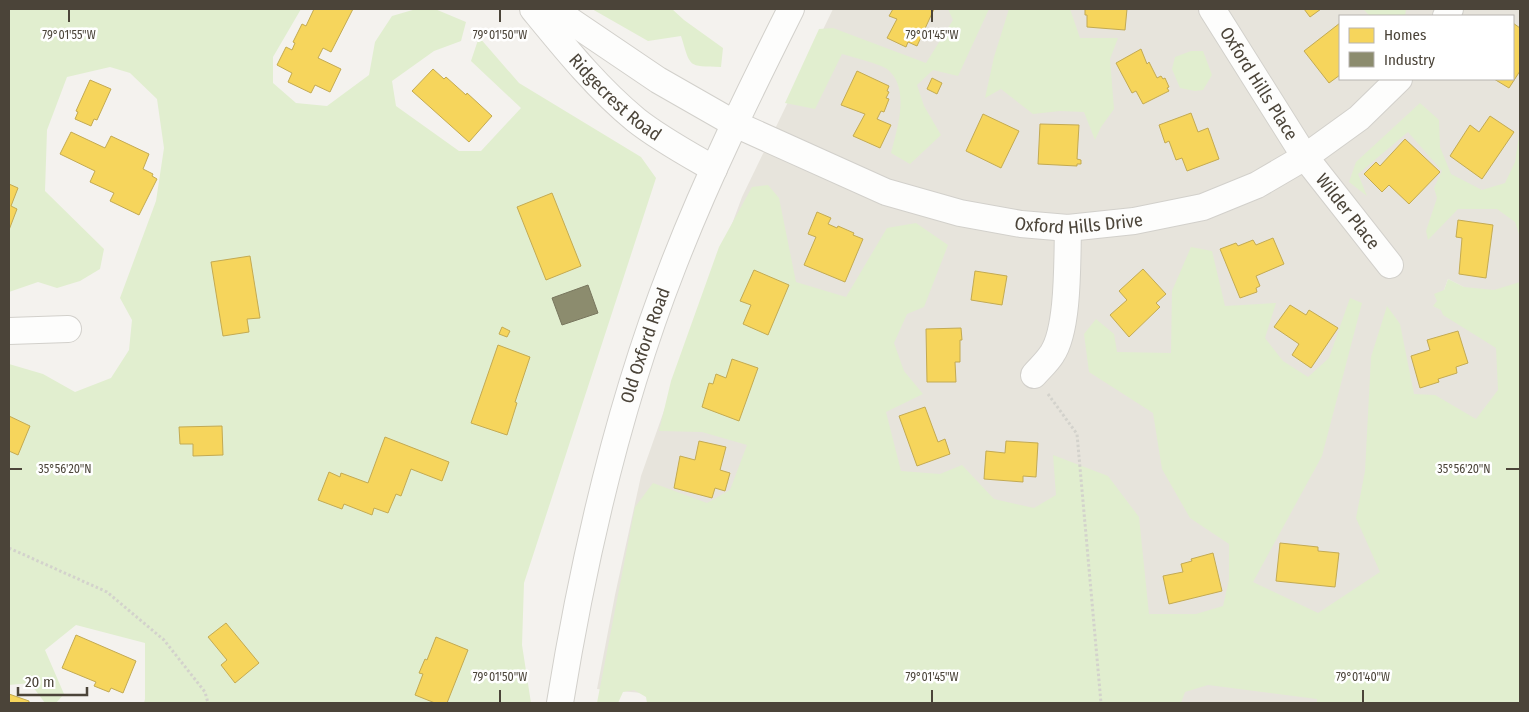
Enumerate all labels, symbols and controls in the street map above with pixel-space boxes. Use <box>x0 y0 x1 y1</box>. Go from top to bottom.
legend <box>1339 15 1514 80</box>
street label: Oxford Hills Place <box>1215 23 1303 144</box>
text: Homes <box>1384 26 1426 44</box>
text: 79°01'55"W <box>42 28 96 42</box>
text: 79°01'50"W <box>473 28 527 42</box>
text: 79°01'45"W <box>905 28 959 42</box>
street label: Ridgecrest Road <box>564 49 665 146</box>
text: Industry <box>1384 51 1435 69</box>
street label: Wilder Place <box>1311 169 1385 254</box>
street label: Oxford Hills Drive <box>1013 208 1145 239</box>
street label: Old Oxford Road <box>616 284 675 406</box>
text: 35°56'20"N <box>38 462 92 476</box>
text: 35°56'20"N <box>1437 462 1491 476</box>
scale bar <box>18 664 86 696</box>
text: 79°01'50"W <box>473 670 527 684</box>
text: 79°01'45"W <box>905 670 959 684</box>
text: 79°01'40"W <box>1336 670 1390 684</box>
text: 20 m <box>25 673 55 691</box>

